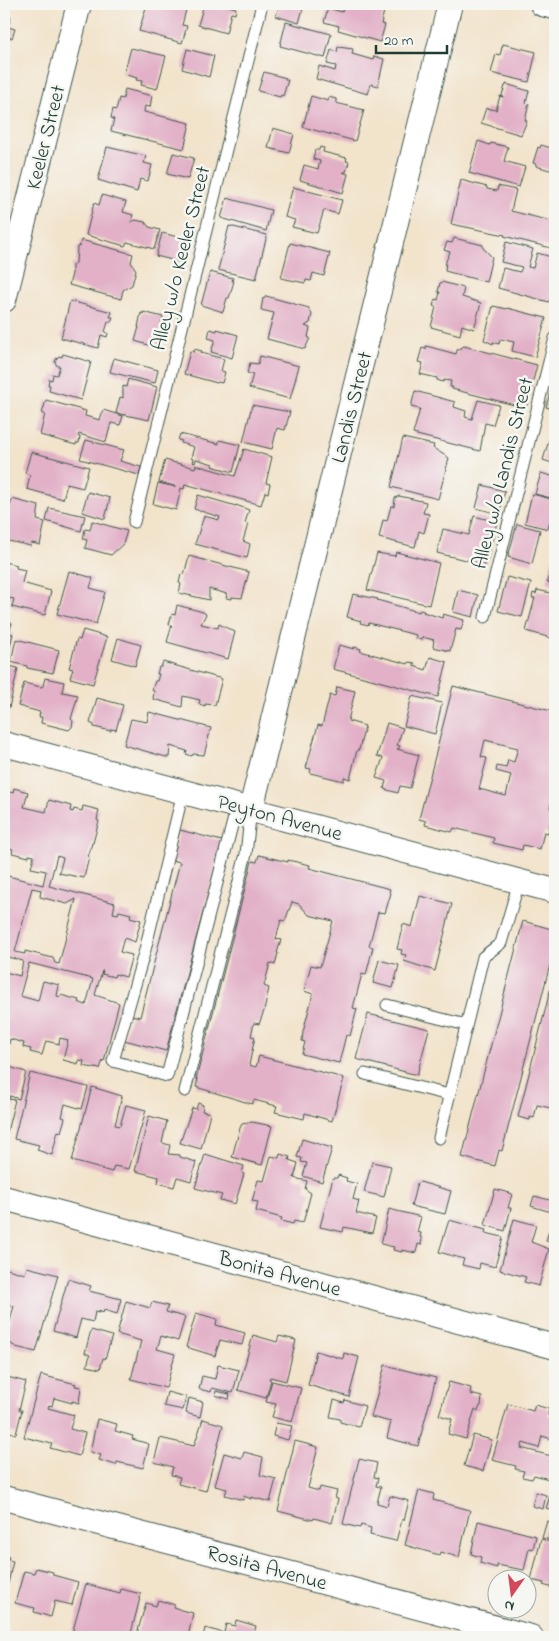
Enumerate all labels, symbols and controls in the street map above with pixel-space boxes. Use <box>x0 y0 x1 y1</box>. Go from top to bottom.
scale bar <box>376 22 448 54</box>
text: 20 m <box>384 30 414 52</box>
street label: Keeler Street <box>19 82 74 193</box>
street label: Alley w/o Keeler Street <box>144 163 221 354</box>
street label: Landis Street <box>325 349 381 466</box>
street label: Alley w/o Landis Street <box>466 374 544 573</box>
street label: Peyton Avenue <box>213 788 346 852</box>
street label: Bonita Avenue <box>214 1244 345 1306</box>
street label: Rosita Avenue <box>203 1538 331 1600</box>
north arrow <box>486 1568 536 1618</box>
text: N <box>502 1594 516 1616</box>

